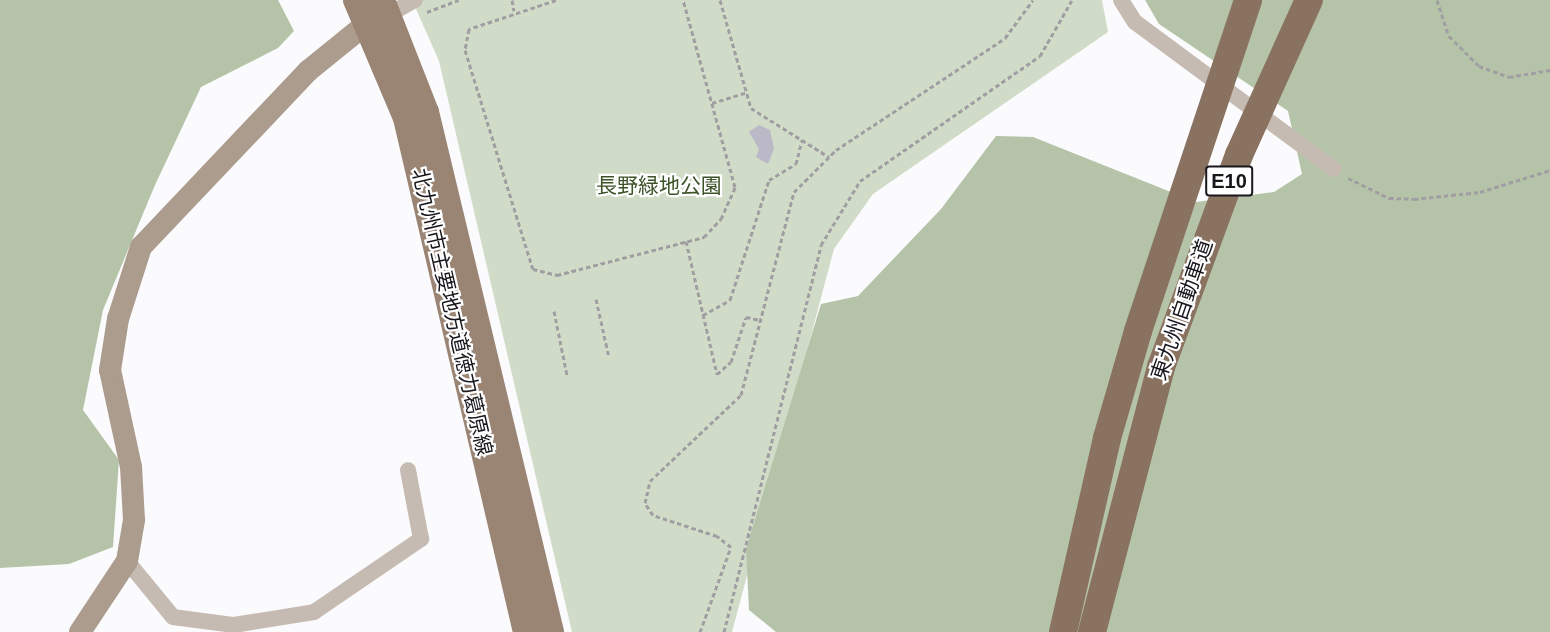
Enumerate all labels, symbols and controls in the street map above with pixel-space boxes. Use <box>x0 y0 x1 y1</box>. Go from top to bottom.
road number: E10 <box>1205 164 1253 198</box>
street label: 北九州市主要地方道徳力葛原線 <box>407 166 497 458</box>
park label: 長野緑地公園 <box>596 173 722 199</box>
street label: 東九州自動車道 <box>1146 236 1218 384</box>

